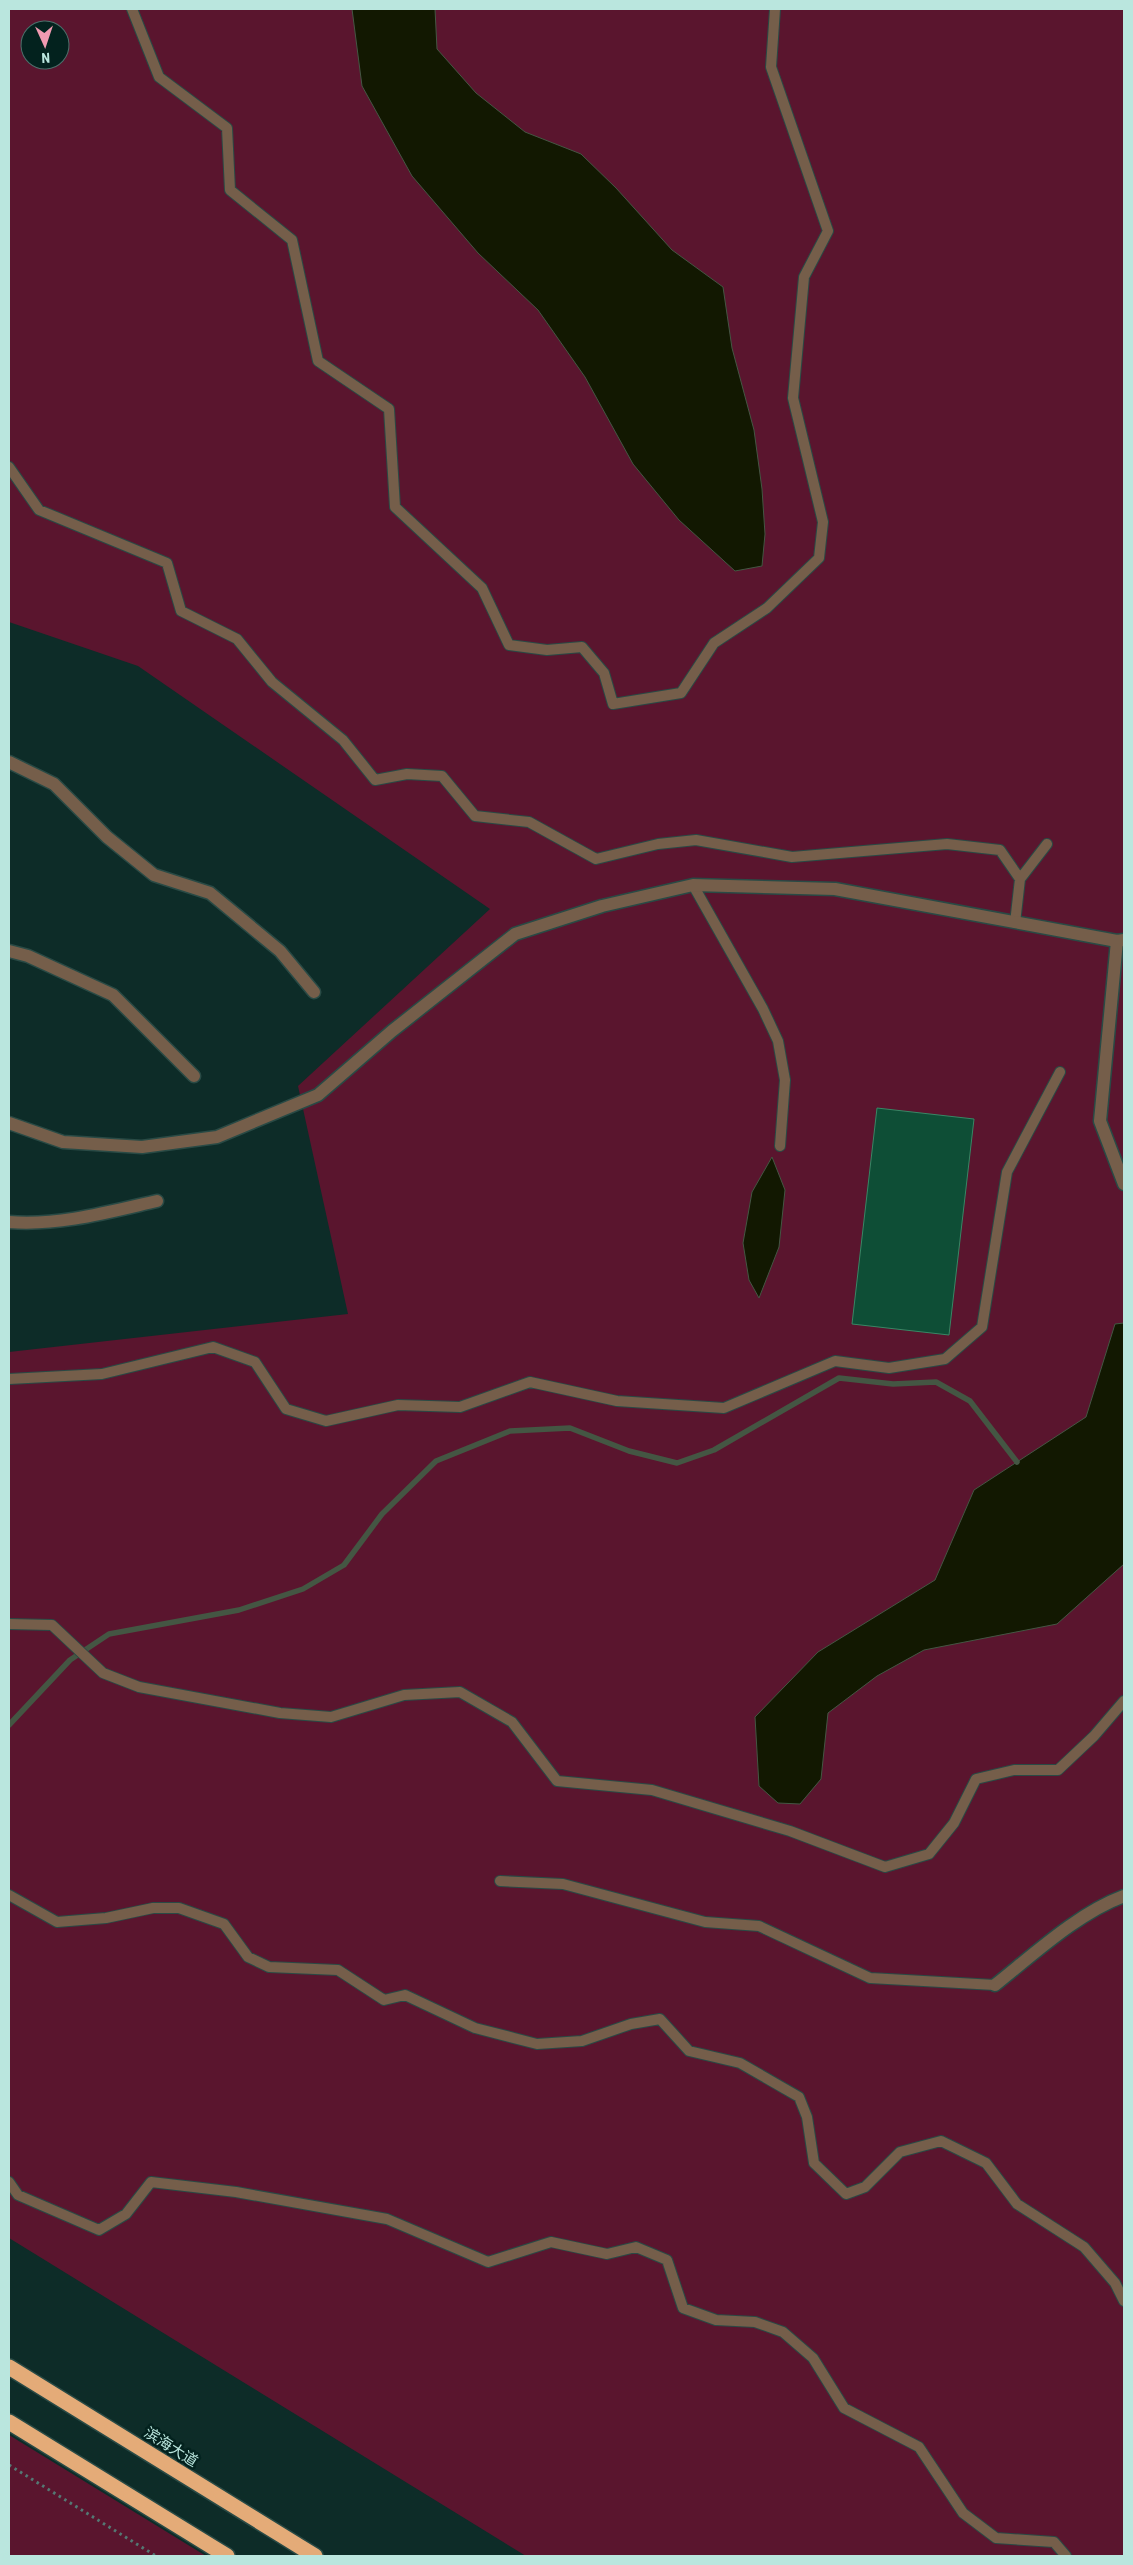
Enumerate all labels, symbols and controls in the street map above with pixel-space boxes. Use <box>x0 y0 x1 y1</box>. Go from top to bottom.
north arrow <box>20 20 70 70</box>
text: N <box>41 50 50 66</box>
street label: 滨海大道 <box>141 2423 201 2471</box>

